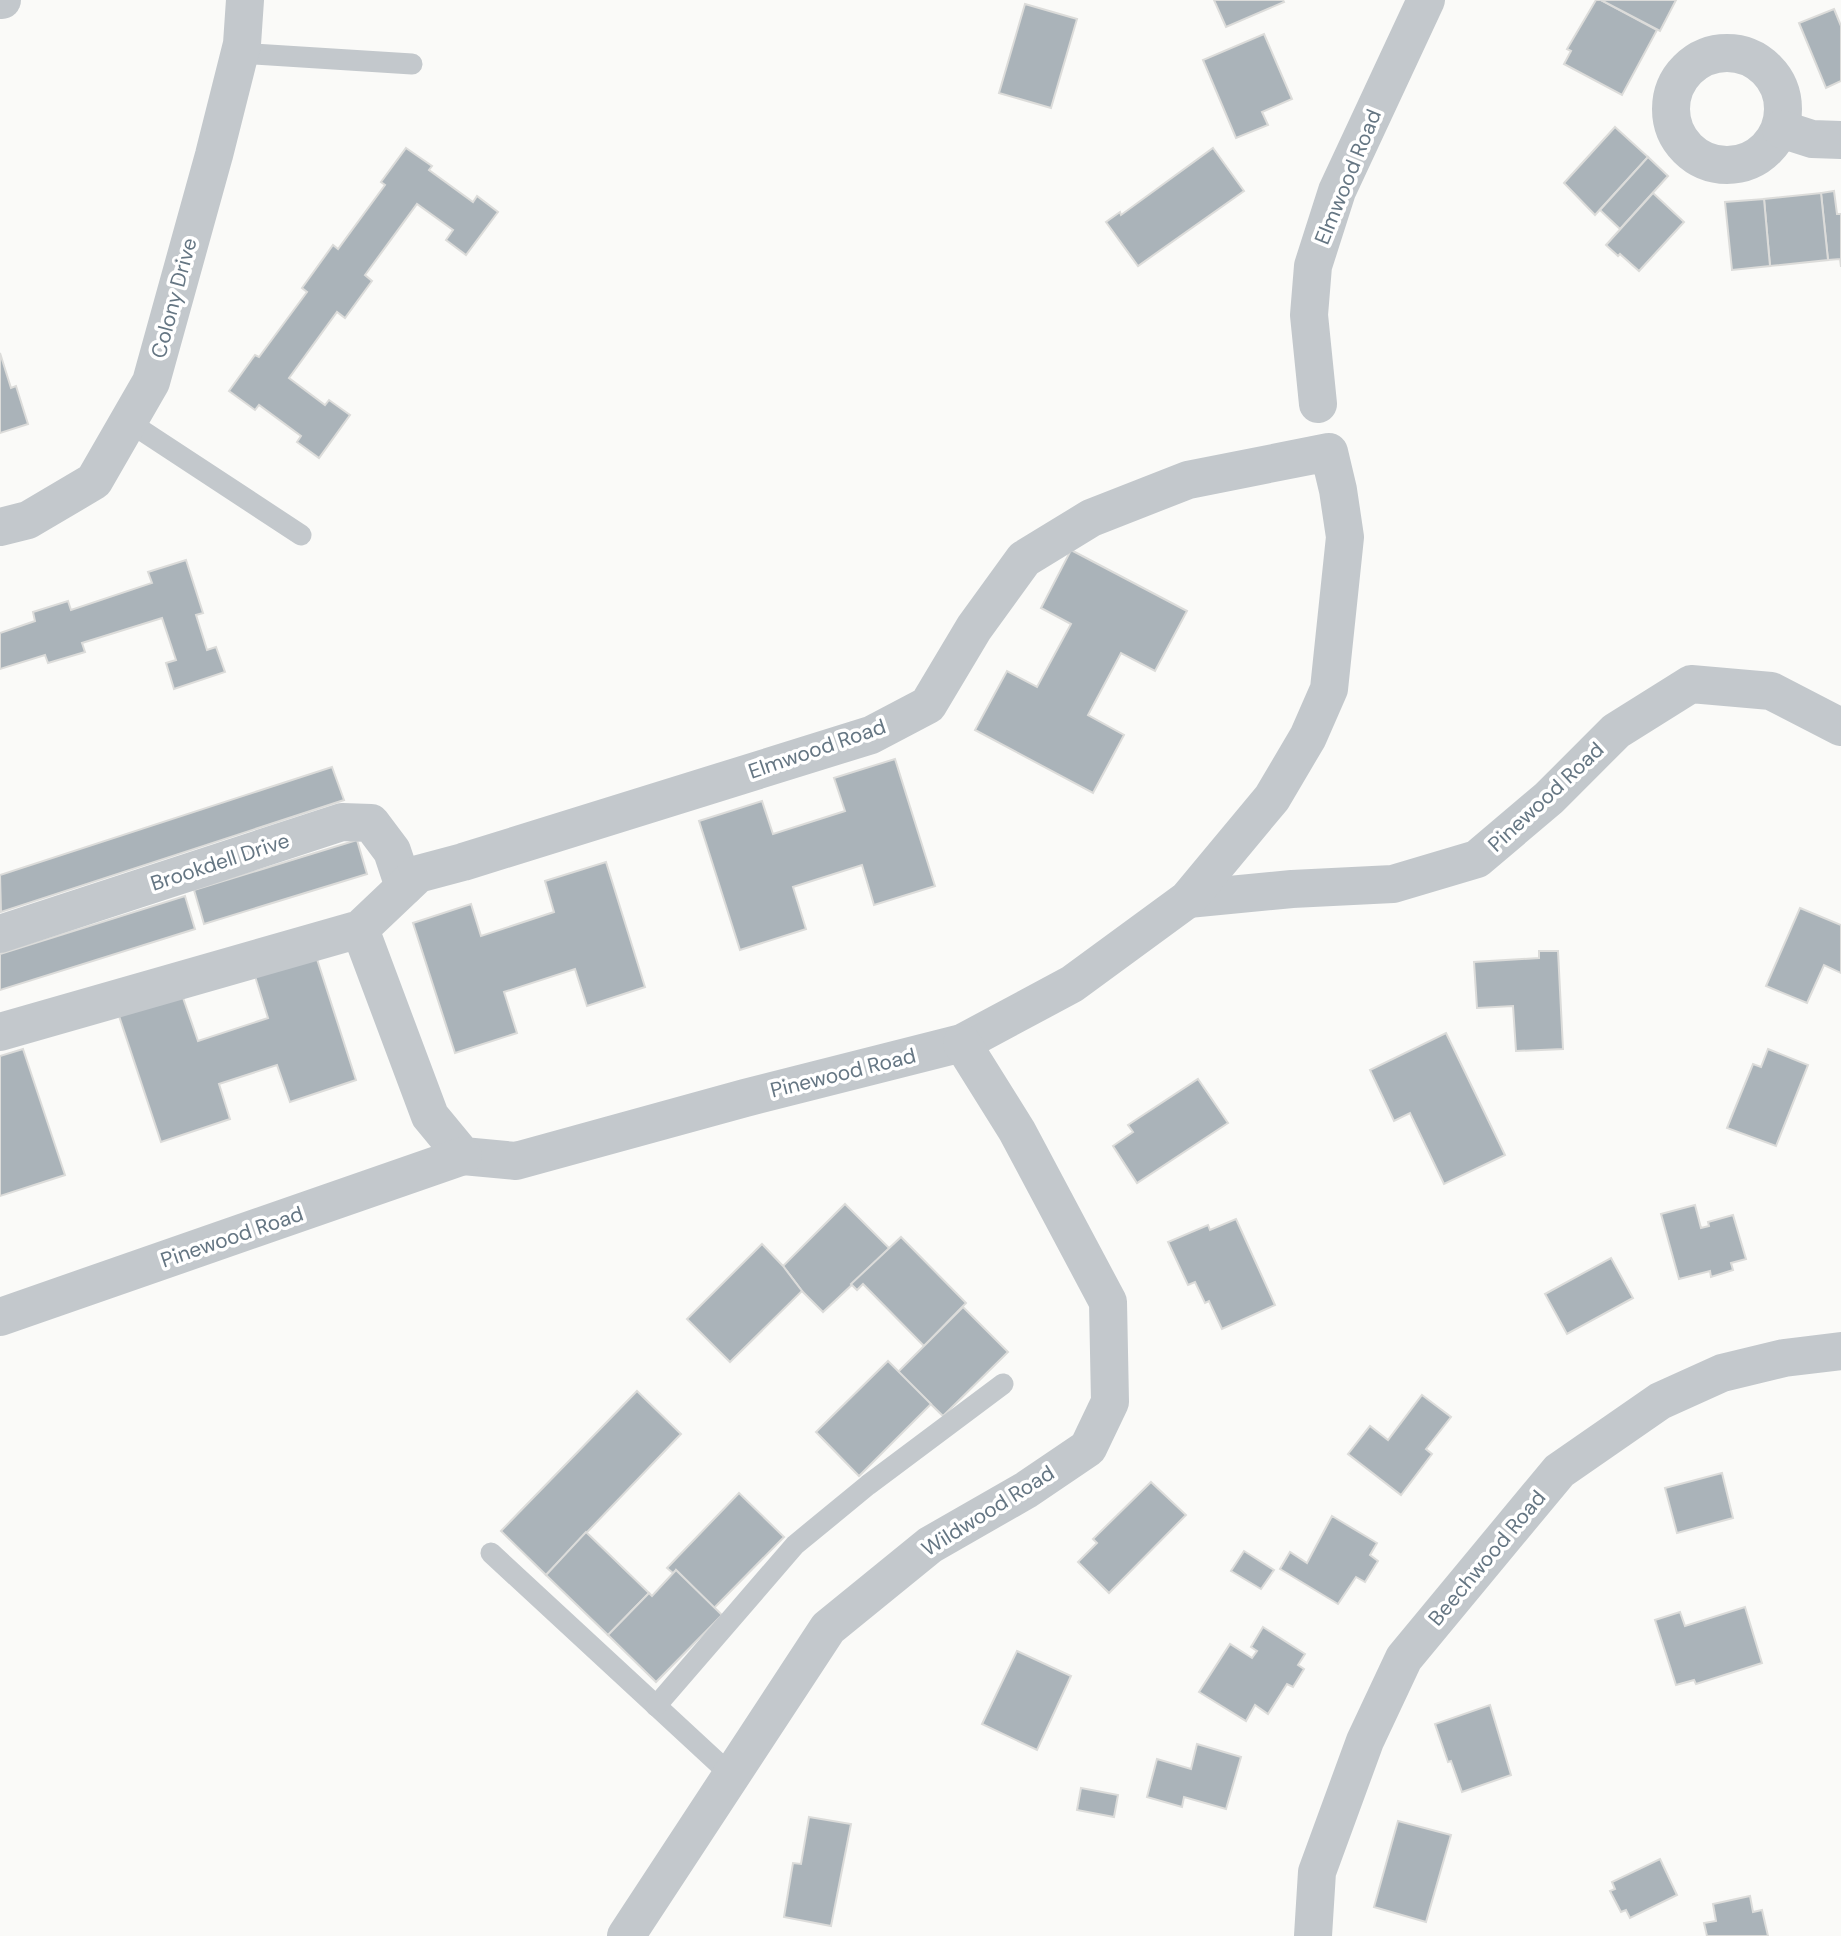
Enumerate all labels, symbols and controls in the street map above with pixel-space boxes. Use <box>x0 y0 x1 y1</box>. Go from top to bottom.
street label: Elmwood Road <box>1308 105 1388 249</box>
street label: Colony Drive <box>145 235 204 361</box>
street label: Elmwood Road <box>745 712 889 786</box>
street label: Pinewood Road <box>1482 736 1610 858</box>
street label: Brookdell Drive <box>147 826 293 898</box>
street label: Pinewood Road <box>767 1041 919 1105</box>
street label: Pinewood Road <box>157 1200 307 1274</box>
street label: Wildwood Road <box>916 1459 1060 1563</box>
street label: Beechwood Road <box>1422 1484 1552 1632</box>

